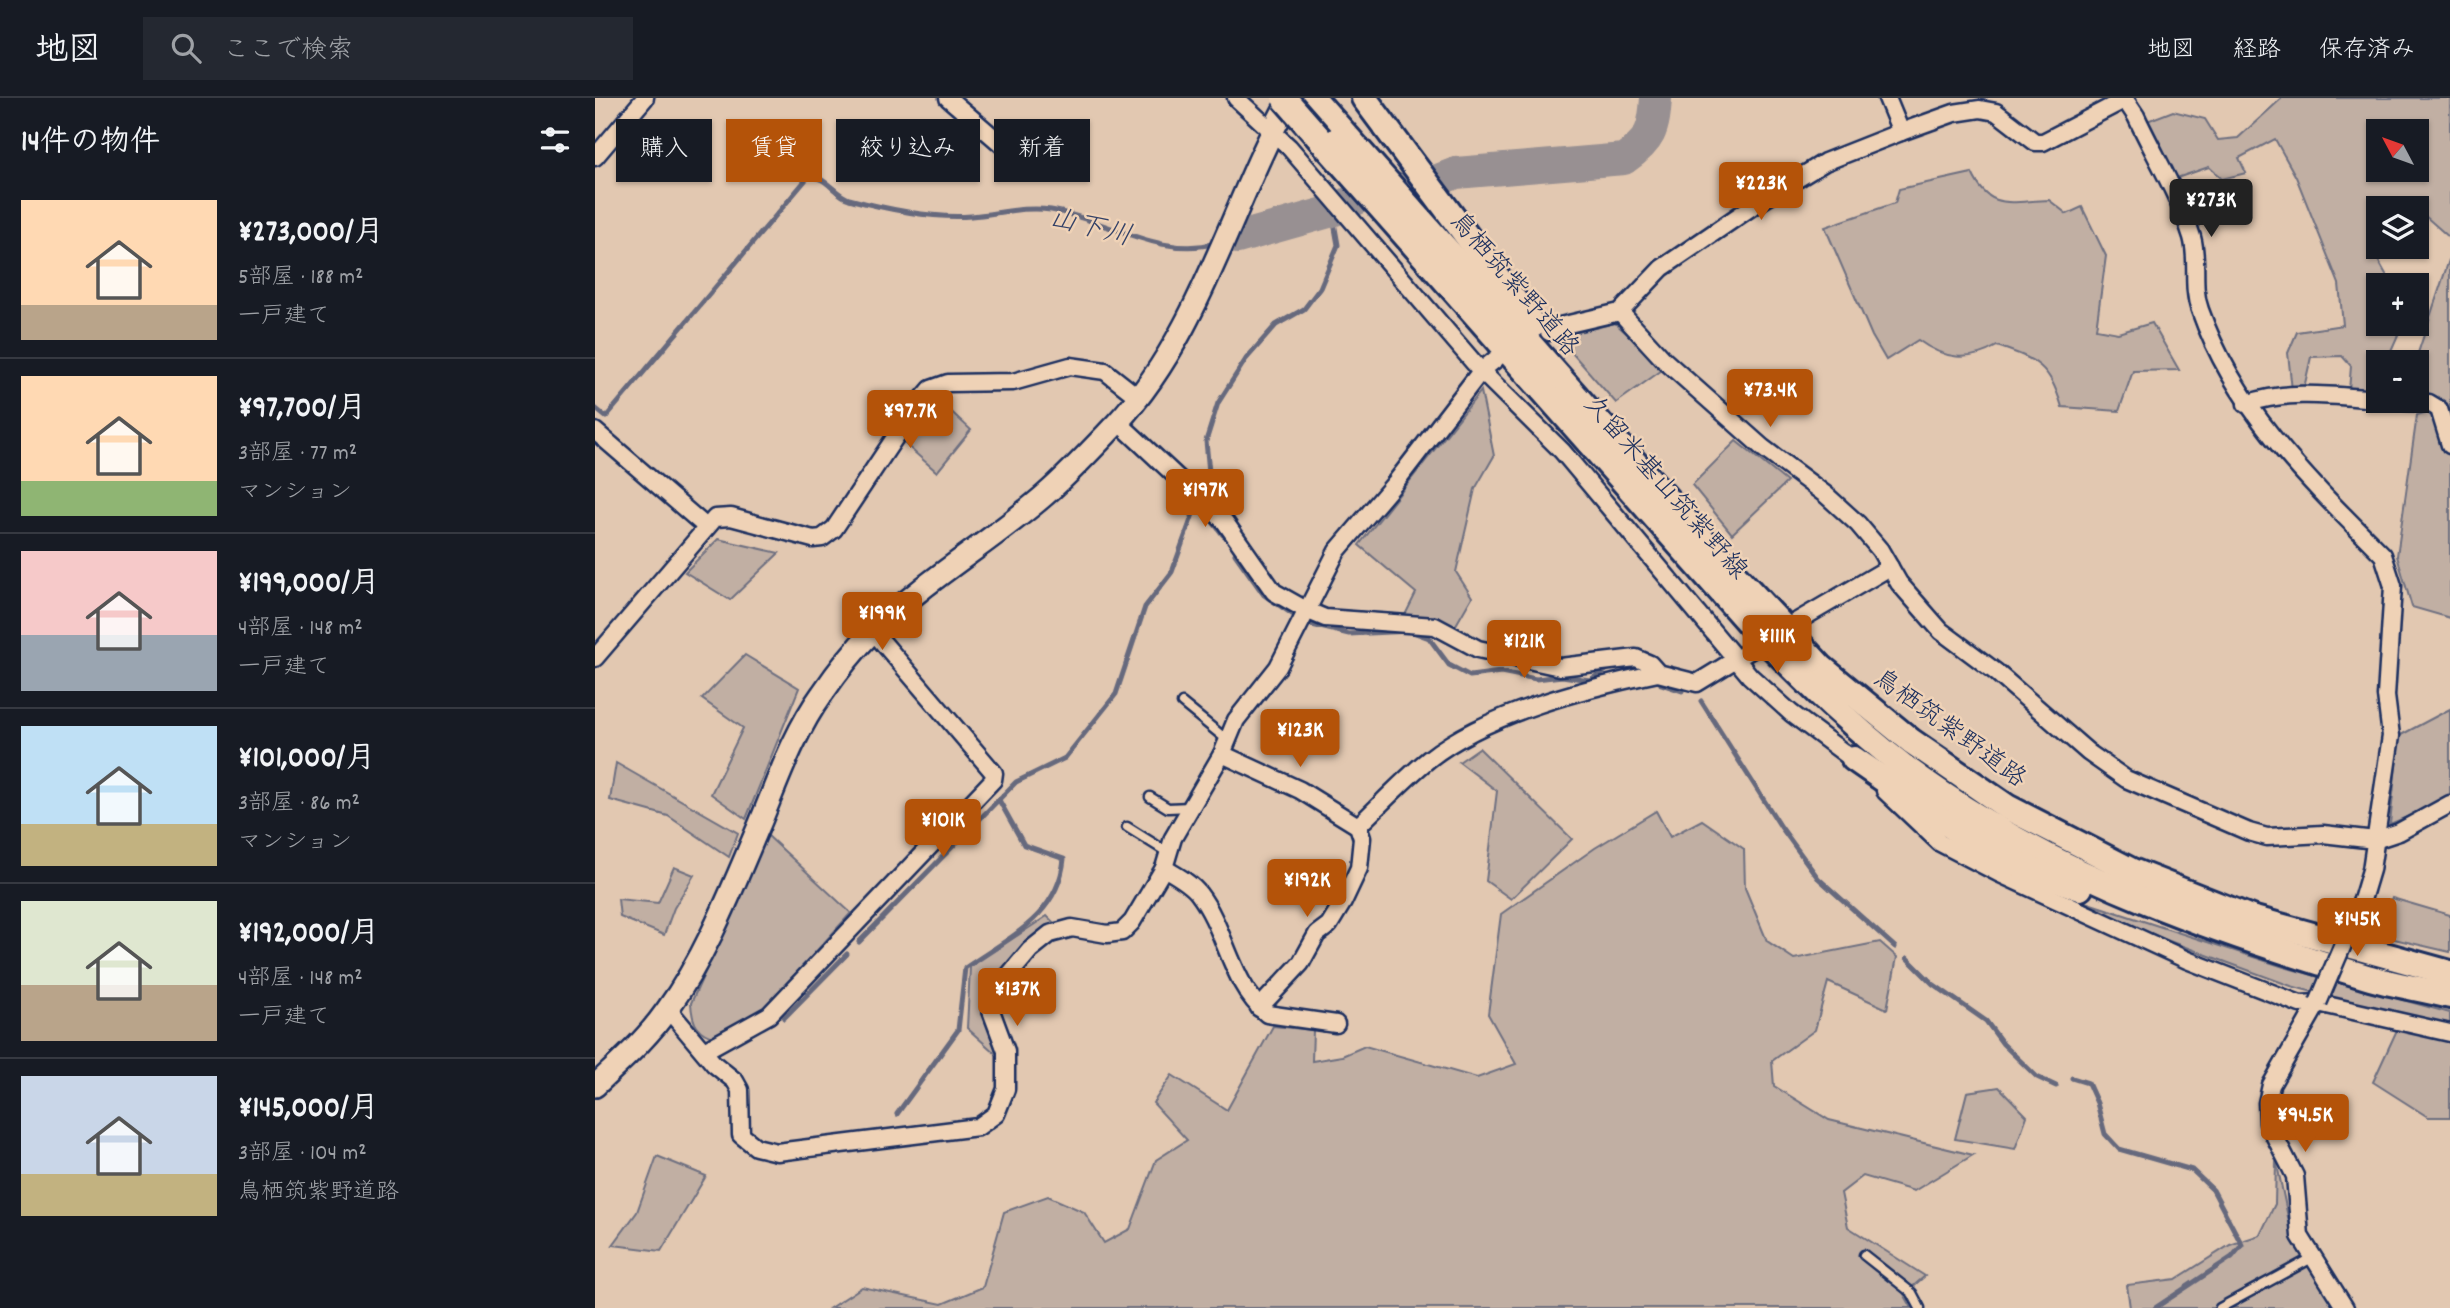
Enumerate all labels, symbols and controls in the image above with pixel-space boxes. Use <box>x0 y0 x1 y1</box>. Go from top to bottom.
search box <box>143 17 633 80</box>
text: 地図 <box>35 29 101 76</box>
icon: search <box>167 29 205 67</box>
text: ここで検索 <box>223 33 353 70</box>
text: 地図 <box>2147 34 2195 68</box>
text: 経路 <box>2233 34 2281 68</box>
text: 保存済み <box>2319 34 2415 68</box>
chip: 購入 <box>616 119 712 182</box>
chip: 賃貸 <box>726 119 822 182</box>
chip: 絞り込み <box>836 119 980 182</box>
chip: 新着 <box>994 119 1090 182</box>
north arrow <box>2366 119 2429 182</box>
map controls <box>2366 119 2429 413</box>
icon: filters <box>536 121 574 159</box>
text: 14件の物件 <box>21 123 160 166</box>
pin: ¥223K <box>1712 162 1810 222</box>
text: ¥223K <box>1735 168 1787 201</box>
pin: ¥273K <box>2162 180 2260 239</box>
text: ¥273K <box>2186 185 2236 218</box>
button: layers <box>2366 196 2429 259</box>
water label: 山下川 <box>1044 200 1135 259</box>
street label: 鳥栖筑紫野道路 <box>1440 204 1587 366</box>
text: ¥273,000/月 <box>238 213 384 256</box>
icon: home <box>77 228 161 312</box>
text: 5部屋 · 188 m² <box>238 262 363 295</box>
button: + <box>2366 273 2429 336</box>
text: 一戸建て <box>238 301 330 334</box>
button: − <box>2366 350 2429 413</box>
pin: ¥73.4K <box>1713 370 1827 429</box>
text: ¥73.4K <box>1743 375 1797 408</box>
street label: 久留米基山筑紫野線 <box>1574 388 1755 589</box>
text: ¥97,700/月 <box>238 389 366 432</box>
pin: ¥97.7K <box>853 390 967 450</box>
text: ¥97.7K <box>883 396 937 429</box>
icon: home <box>77 404 161 488</box>
text: 3部屋 · 77 m² <box>238 438 357 471</box>
pin: ¥197K <box>1156 470 1254 529</box>
text: ¥197K <box>1182 475 1228 508</box>
text: マンション <box>238 477 352 510</box>
text: ¥199,000/月 <box>238 564 380 607</box>
icon: home <box>77 579 161 663</box>
pin: ¥199K <box>833 592 931 652</box>
text: ¥199K <box>858 598 906 631</box>
text: 4部屋 · 148 m² <box>238 613 363 646</box>
pin: ¥111K <box>1728 616 1826 675</box>
pin: ¥121K <box>1475 620 1573 680</box>
text: ¥111K <box>1759 621 1795 654</box>
text: ¥121K <box>1503 626 1545 659</box>
text: 一戸建て <box>238 652 330 685</box>
street label: 鳥栖筑紫野道路 <box>1864 661 2033 798</box>
pin: ¥123K <box>1251 710 1349 769</box>
text: ¥123K <box>1276 715 1324 748</box>
text: ¥101,000/月 <box>238 739 375 782</box>
icon: home <box>77 754 161 838</box>
text: 3部屋 · 86 m² <box>238 788 360 821</box>
pin: ¥101K <box>894 800 992 859</box>
text: ¥101K <box>921 805 965 838</box>
text: マンション <box>238 827 352 860</box>
pin: ¥192K <box>1258 860 1356 919</box>
text: ¥192K <box>1283 865 1331 898</box>
pin: ¥145K <box>2308 898 2406 958</box>
text: ¥145K <box>2334 904 2381 937</box>
text: ¥192,000/月 <box>238 914 379 957</box>
icon: home <box>77 929 161 1013</box>
text: 4部屋 · 148 m² <box>238 963 363 996</box>
pin: ¥137K <box>968 968 1066 1028</box>
text: ¥137K <box>994 974 1040 1007</box>
text: 一戸建て <box>238 1002 330 1035</box>
text: ¥145,000/月 <box>238 1089 379 1132</box>
pin: ¥94.5K <box>2248 1094 2362 1154</box>
text: ¥94.5K <box>2277 1100 2333 1133</box>
icon: home <box>77 1104 161 1188</box>
text: 3部屋 · 104 m² <box>238 1138 367 1171</box>
text: 鳥栖筑紫野道路 <box>238 1177 399 1210</box>

